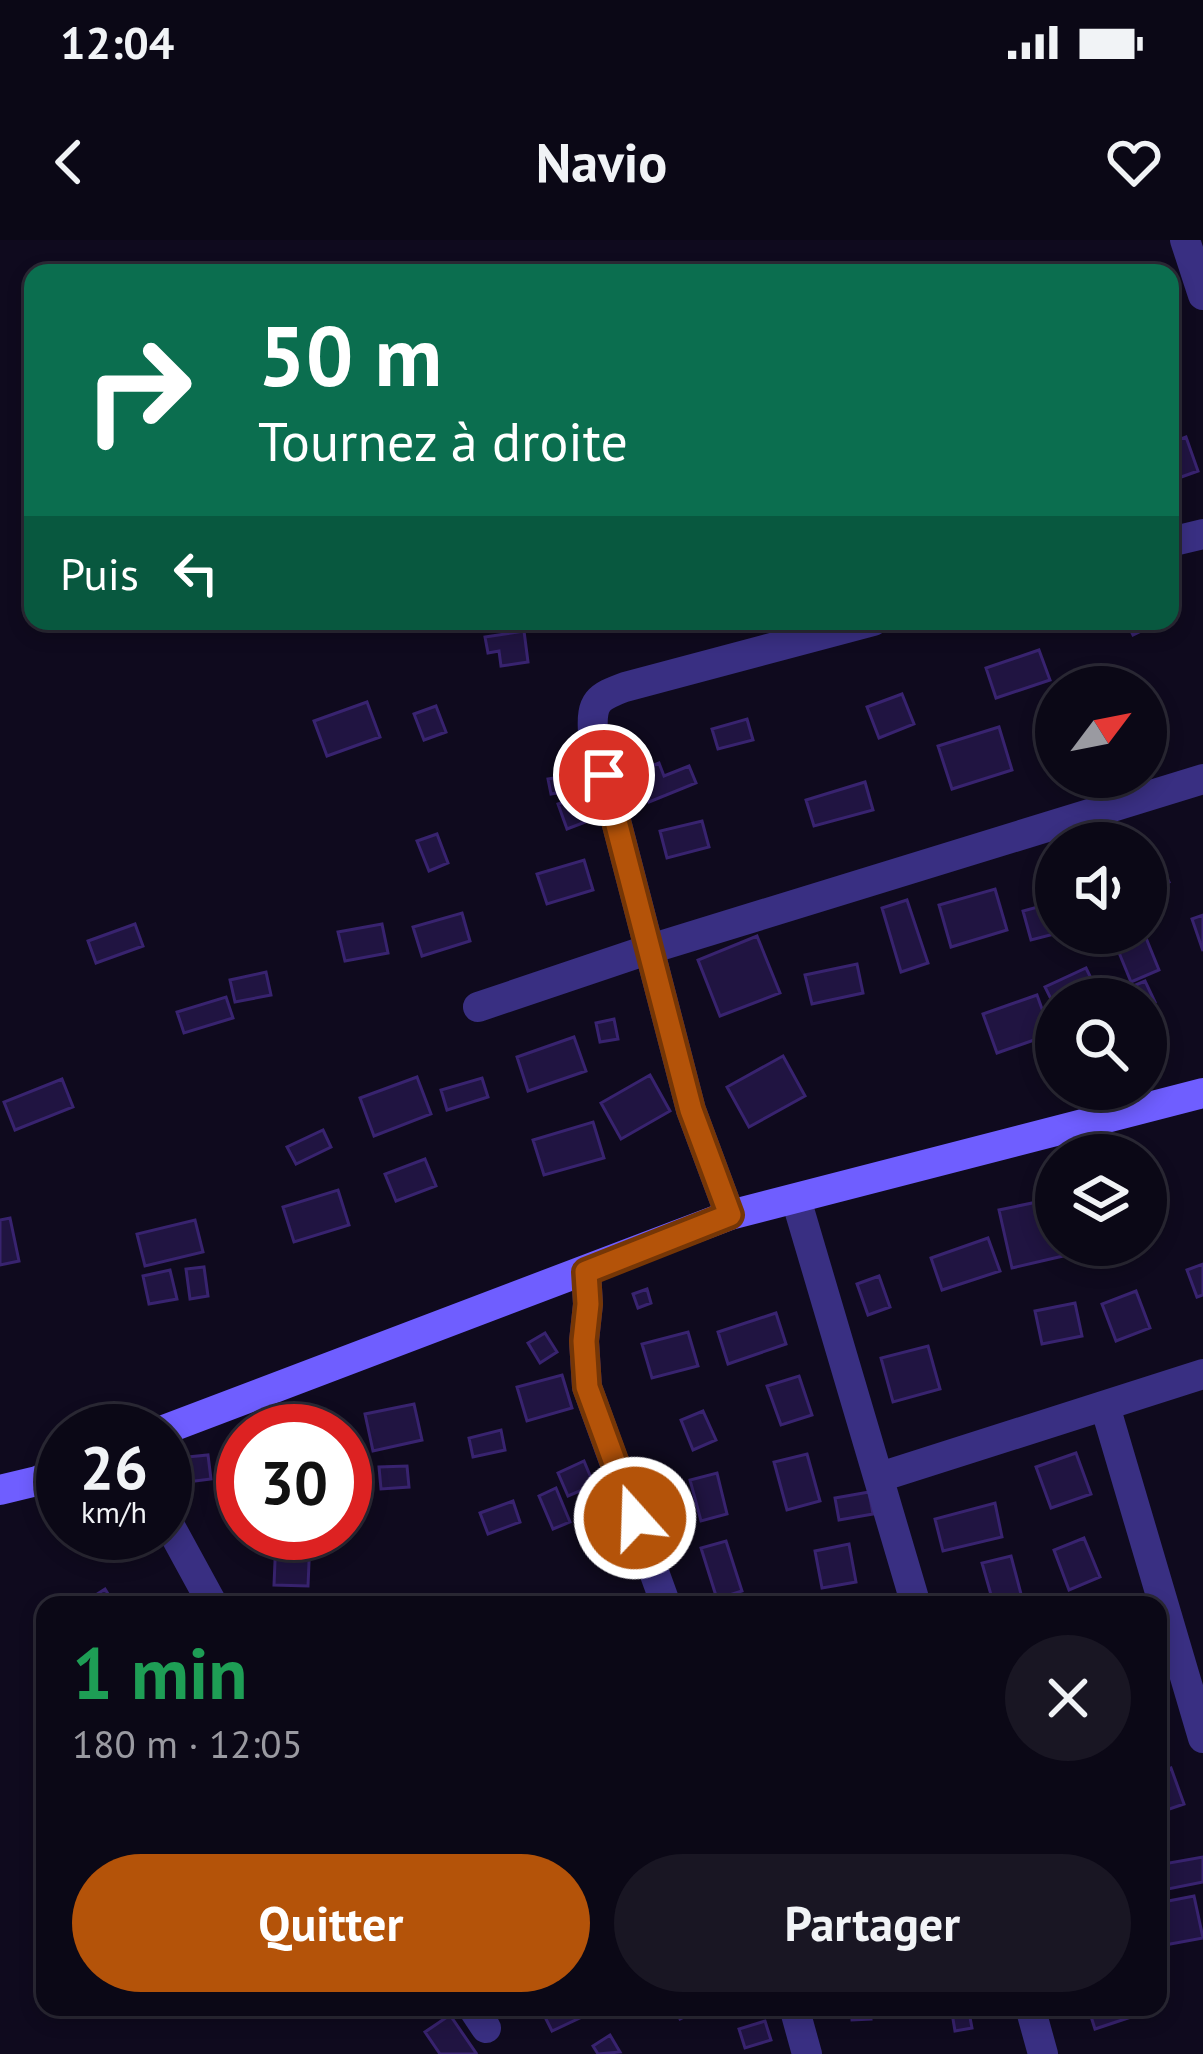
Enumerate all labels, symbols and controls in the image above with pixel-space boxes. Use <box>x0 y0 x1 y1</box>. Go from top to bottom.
text: 12:04 <box>60 13 174 71</box>
text: Navio <box>536 127 667 197</box>
icon: back <box>36 129 102 195</box>
icon: heart <box>1101 129 1167 195</box>
text: 50 m <box>258 300 442 409</box>
icon: right <box>60 312 216 468</box>
text: Tournez à droite <box>258 406 628 476</box>
icon: left <box>163 540 229 606</box>
text: Puis <box>60 544 139 602</box>
north arrow <box>1035 666 1167 798</box>
map controls <box>1035 666 1167 1266</box>
pin <box>553 724 655 826</box>
icon: arrive <box>571 742 637 808</box>
button: sound <box>1035 822 1167 954</box>
button: search <box>1035 978 1167 1110</box>
button: layers <box>1035 1134 1167 1266</box>
speed limit sign: 30 <box>216 1404 372 1560</box>
text: 26 <box>80 1428 148 1506</box>
position arrow <box>572 1455 698 1581</box>
text: km/h <box>81 1492 147 1531</box>
text: 1 min <box>72 1626 248 1719</box>
button: close <box>1005 1635 1131 1761</box>
text: 180 m · 12:05 <box>72 1718 303 1769</box>
button: Quitter <box>72 1854 590 1992</box>
button: Partager <box>614 1854 1131 1992</box>

